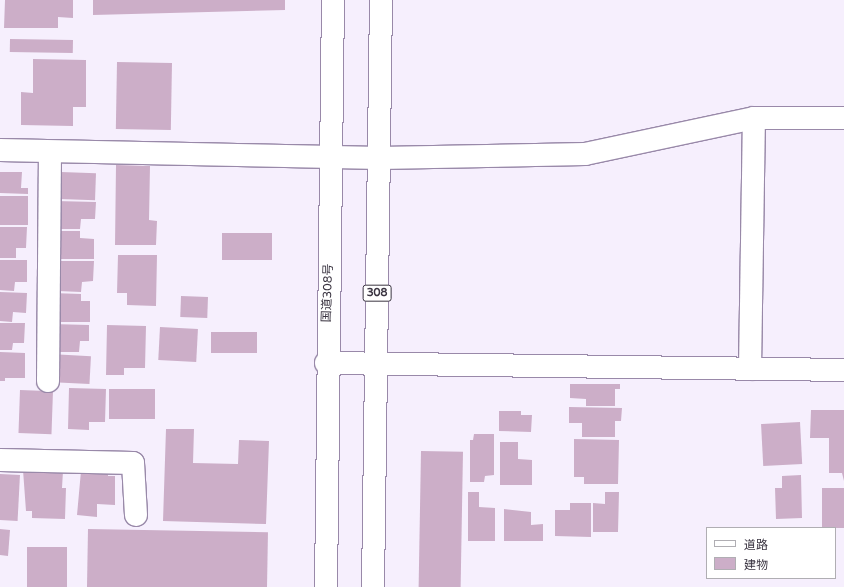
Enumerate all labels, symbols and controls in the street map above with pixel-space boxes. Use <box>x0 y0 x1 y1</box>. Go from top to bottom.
street label: 国道308号 <box>320 263 336 323</box>
road number: 308 <box>362 284 392 302</box>
legend <box>706 527 836 579</box>
text: 道路 <box>744 538 768 552</box>
text: 建物 <box>744 558 768 572</box>

